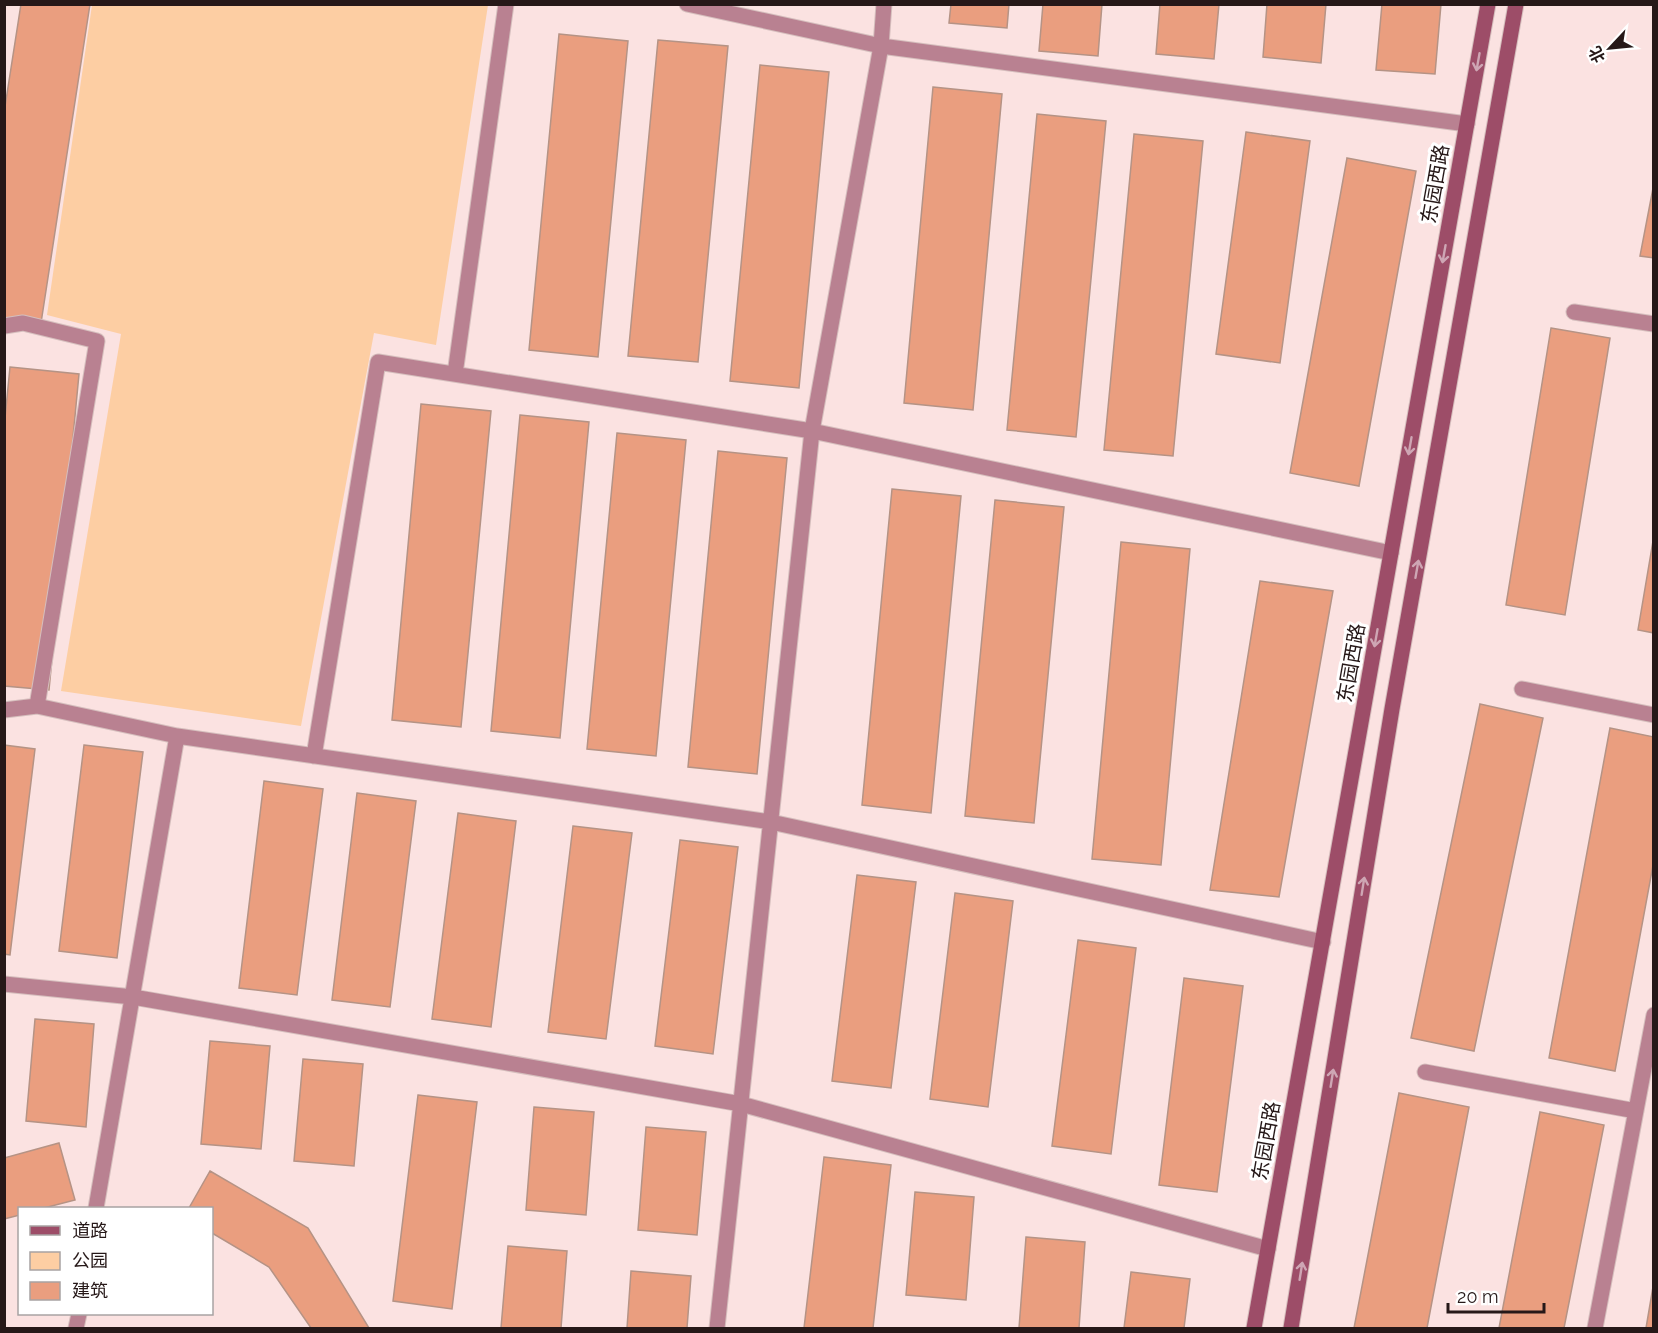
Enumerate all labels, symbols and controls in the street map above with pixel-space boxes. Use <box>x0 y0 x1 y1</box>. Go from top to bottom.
north arrow <box>1580 18 1640 78</box>
text: 北 <box>1585 43 1609 66</box>
one-way arrow <box>1472 52 1483 72</box>
street label: 东园西路 <box>1416 143 1454 225</box>
one-way arrow <box>1439 244 1450 264</box>
one-way arrow <box>1404 436 1415 456</box>
one-way arrow <box>1411 560 1422 580</box>
street label: 东园西路 <box>1332 622 1370 704</box>
one-way arrow <box>1370 628 1381 648</box>
one-way arrow <box>1358 876 1369 896</box>
one-way arrow <box>1327 1069 1338 1089</box>
street label: 东园西路 <box>1247 1100 1285 1182</box>
legend <box>18 1207 213 1315</box>
text: 道路 <box>72 1220 108 1241</box>
text: 公园 <box>72 1250 108 1271</box>
one-way arrow <box>1295 1261 1306 1281</box>
scale bar <box>1448 1276 1544 1314</box>
text: 建筑 <box>72 1280 108 1301</box>
text: 20 m <box>1457 1286 1499 1307</box>

